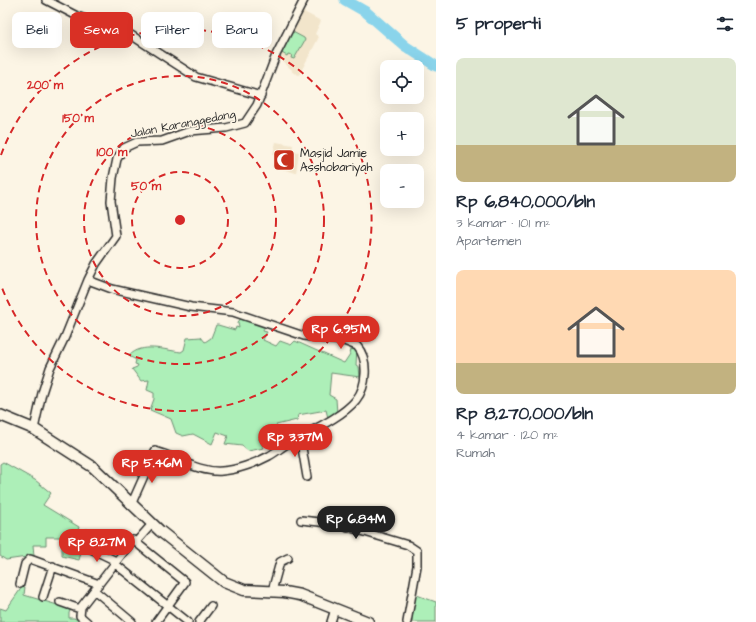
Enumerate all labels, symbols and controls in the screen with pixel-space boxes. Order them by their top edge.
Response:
chip: Beli [12,12,62,48]
chip: Sewa [70,12,133,48]
chip: Filter [141,12,204,48]
chip: Baru [212,12,272,48]
text: 5 properti [456,12,541,36]
icon: filters [714,13,736,35]
map controls [380,60,424,208]
button: locate [380,60,424,104]
text: 200 m [26,77,64,94]
icon: home [560,84,632,156]
street label: Jalan Karanggedang [129,105,237,144]
text: 150 m [62,110,95,127]
button: + [380,112,424,156]
text: 100 m [97,144,128,161]
place label: Masjid Jamie Asshobariyah [300,145,372,177]
mosque icon: Masjid Jamie Asshobariyah [271,147,297,173]
button: − [380,164,424,208]
text: 50 m [131,178,162,195]
text: Rp 6,840,000/bln [456,190,595,214]
centre of rings [173,213,187,227]
text: 3 kamar · 101 m² [456,214,550,232]
text: Apartemen [456,232,521,250]
icon: home [560,296,632,368]
pin: Rp 6.95M [300,316,382,350]
text: Rp 6.95M [311,320,371,338]
text: Rp 8,270,000/bln [456,402,593,426]
pin: Rp 3.37M [254,424,336,458]
text: 4 kamar · 120 m² [456,426,558,444]
text: Rp 3.37M [267,428,323,446]
text: Rumah [456,444,495,462]
pin: Rp 5.46M [111,450,193,484]
text: Rp 5.46M [122,454,182,472]
pin: Rp 6.84M [315,506,397,540]
text: Rp 6.84M [326,510,386,528]
pin: Rp 8.27M [56,529,138,563]
text: Rp 8.27M [68,533,126,551]

